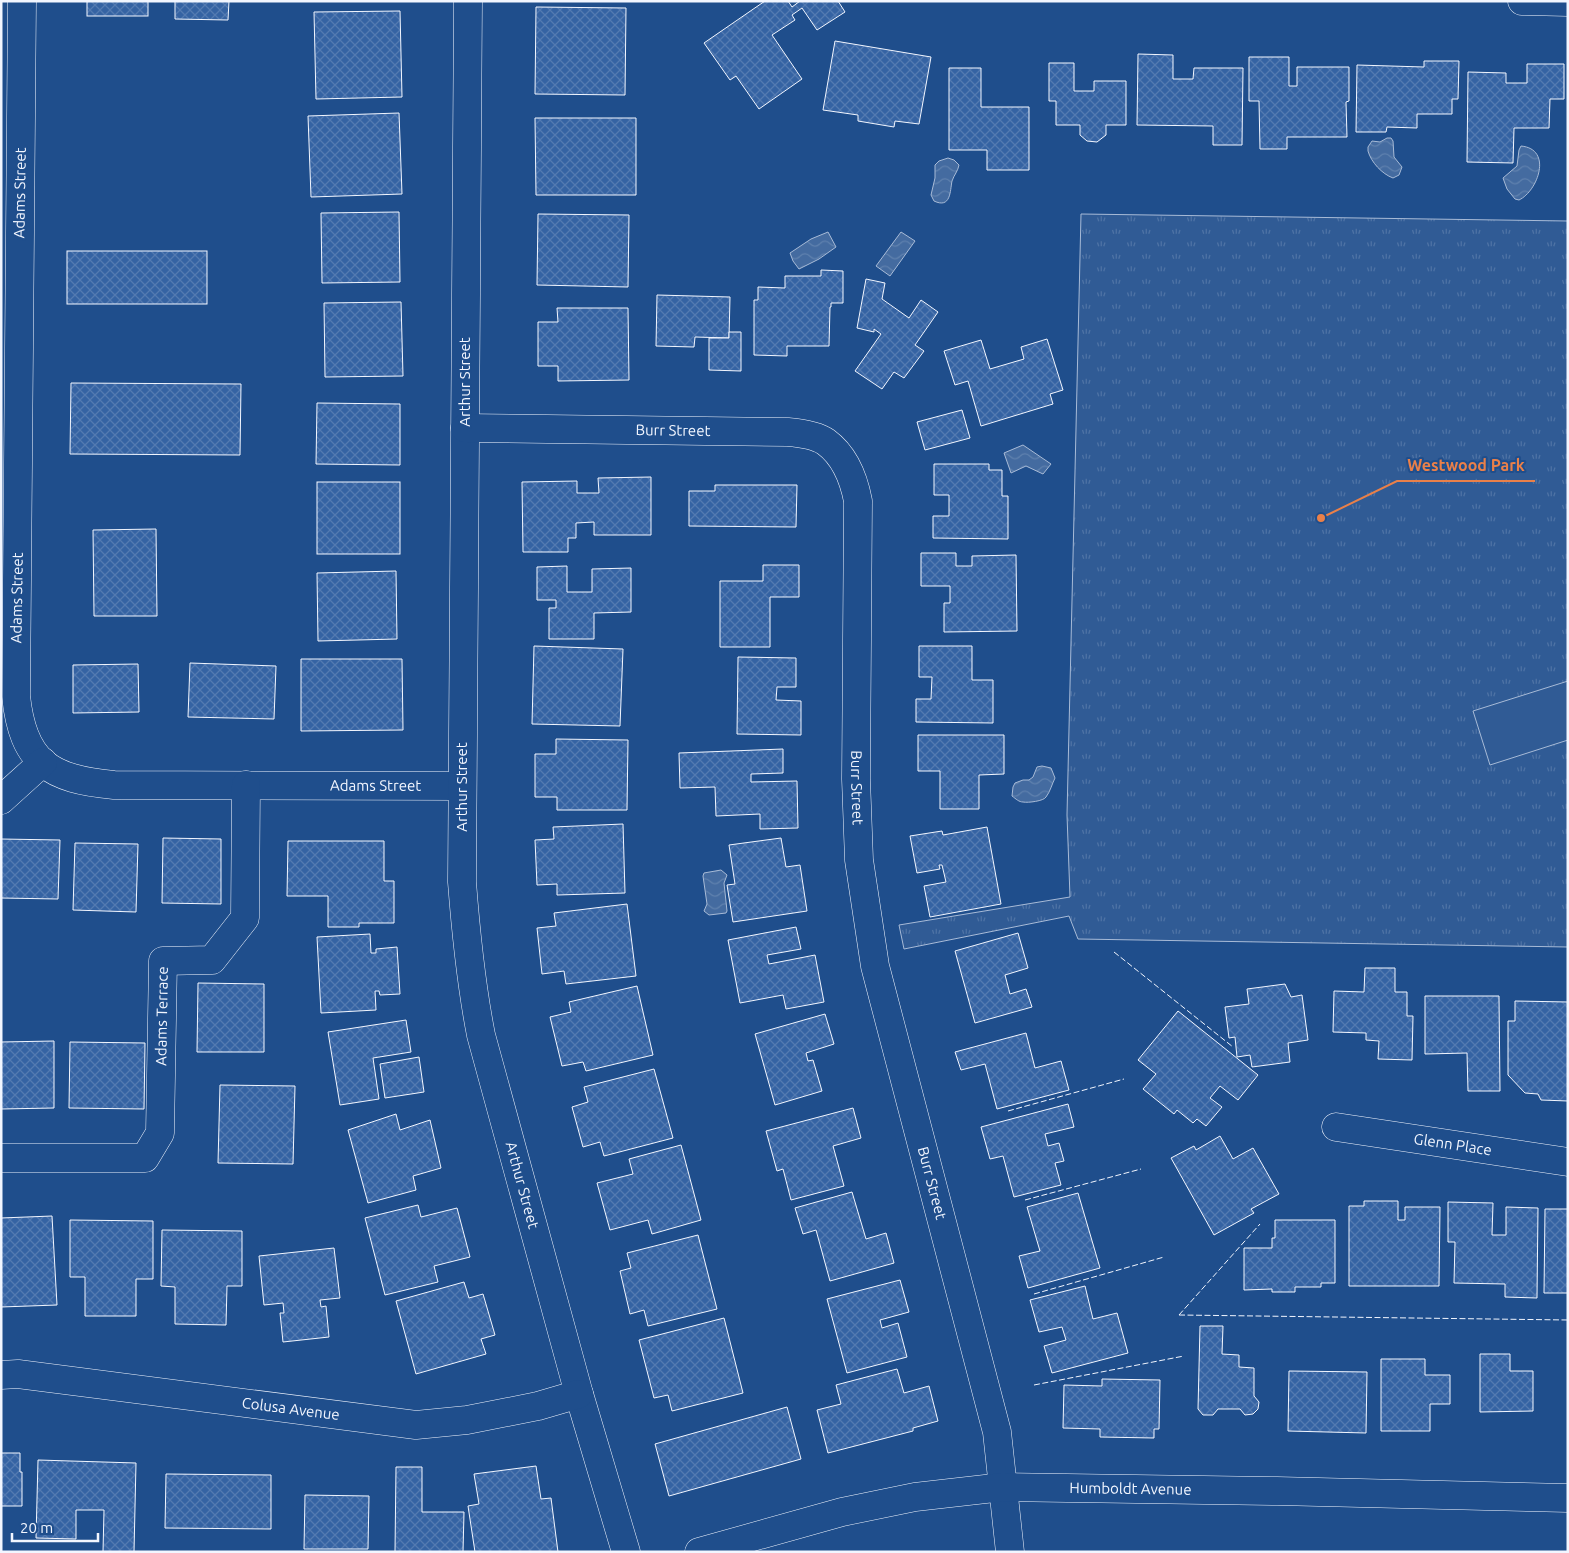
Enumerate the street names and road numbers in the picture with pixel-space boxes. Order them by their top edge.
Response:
street label: Adams Street [10,147,29,239]
street label: Arthur Street [456,337,473,427]
street label: Burr Street [635,421,711,439]
street label: Adams Street [7,552,26,644]
street label: Arthur Street [453,742,470,832]
street label: Burr Street [848,750,867,825]
street label: Adams Street [330,777,421,794]
street label: Adams Terrace [152,966,171,1066]
street label: Glenn Place [1413,1130,1493,1158]
street label: Arthur Street [502,1140,543,1231]
street label: Burr Street [915,1145,950,1221]
street label: Colusa Avenue [241,1394,341,1423]
street label: Humboldt Avenue [1069,1479,1192,1498]

